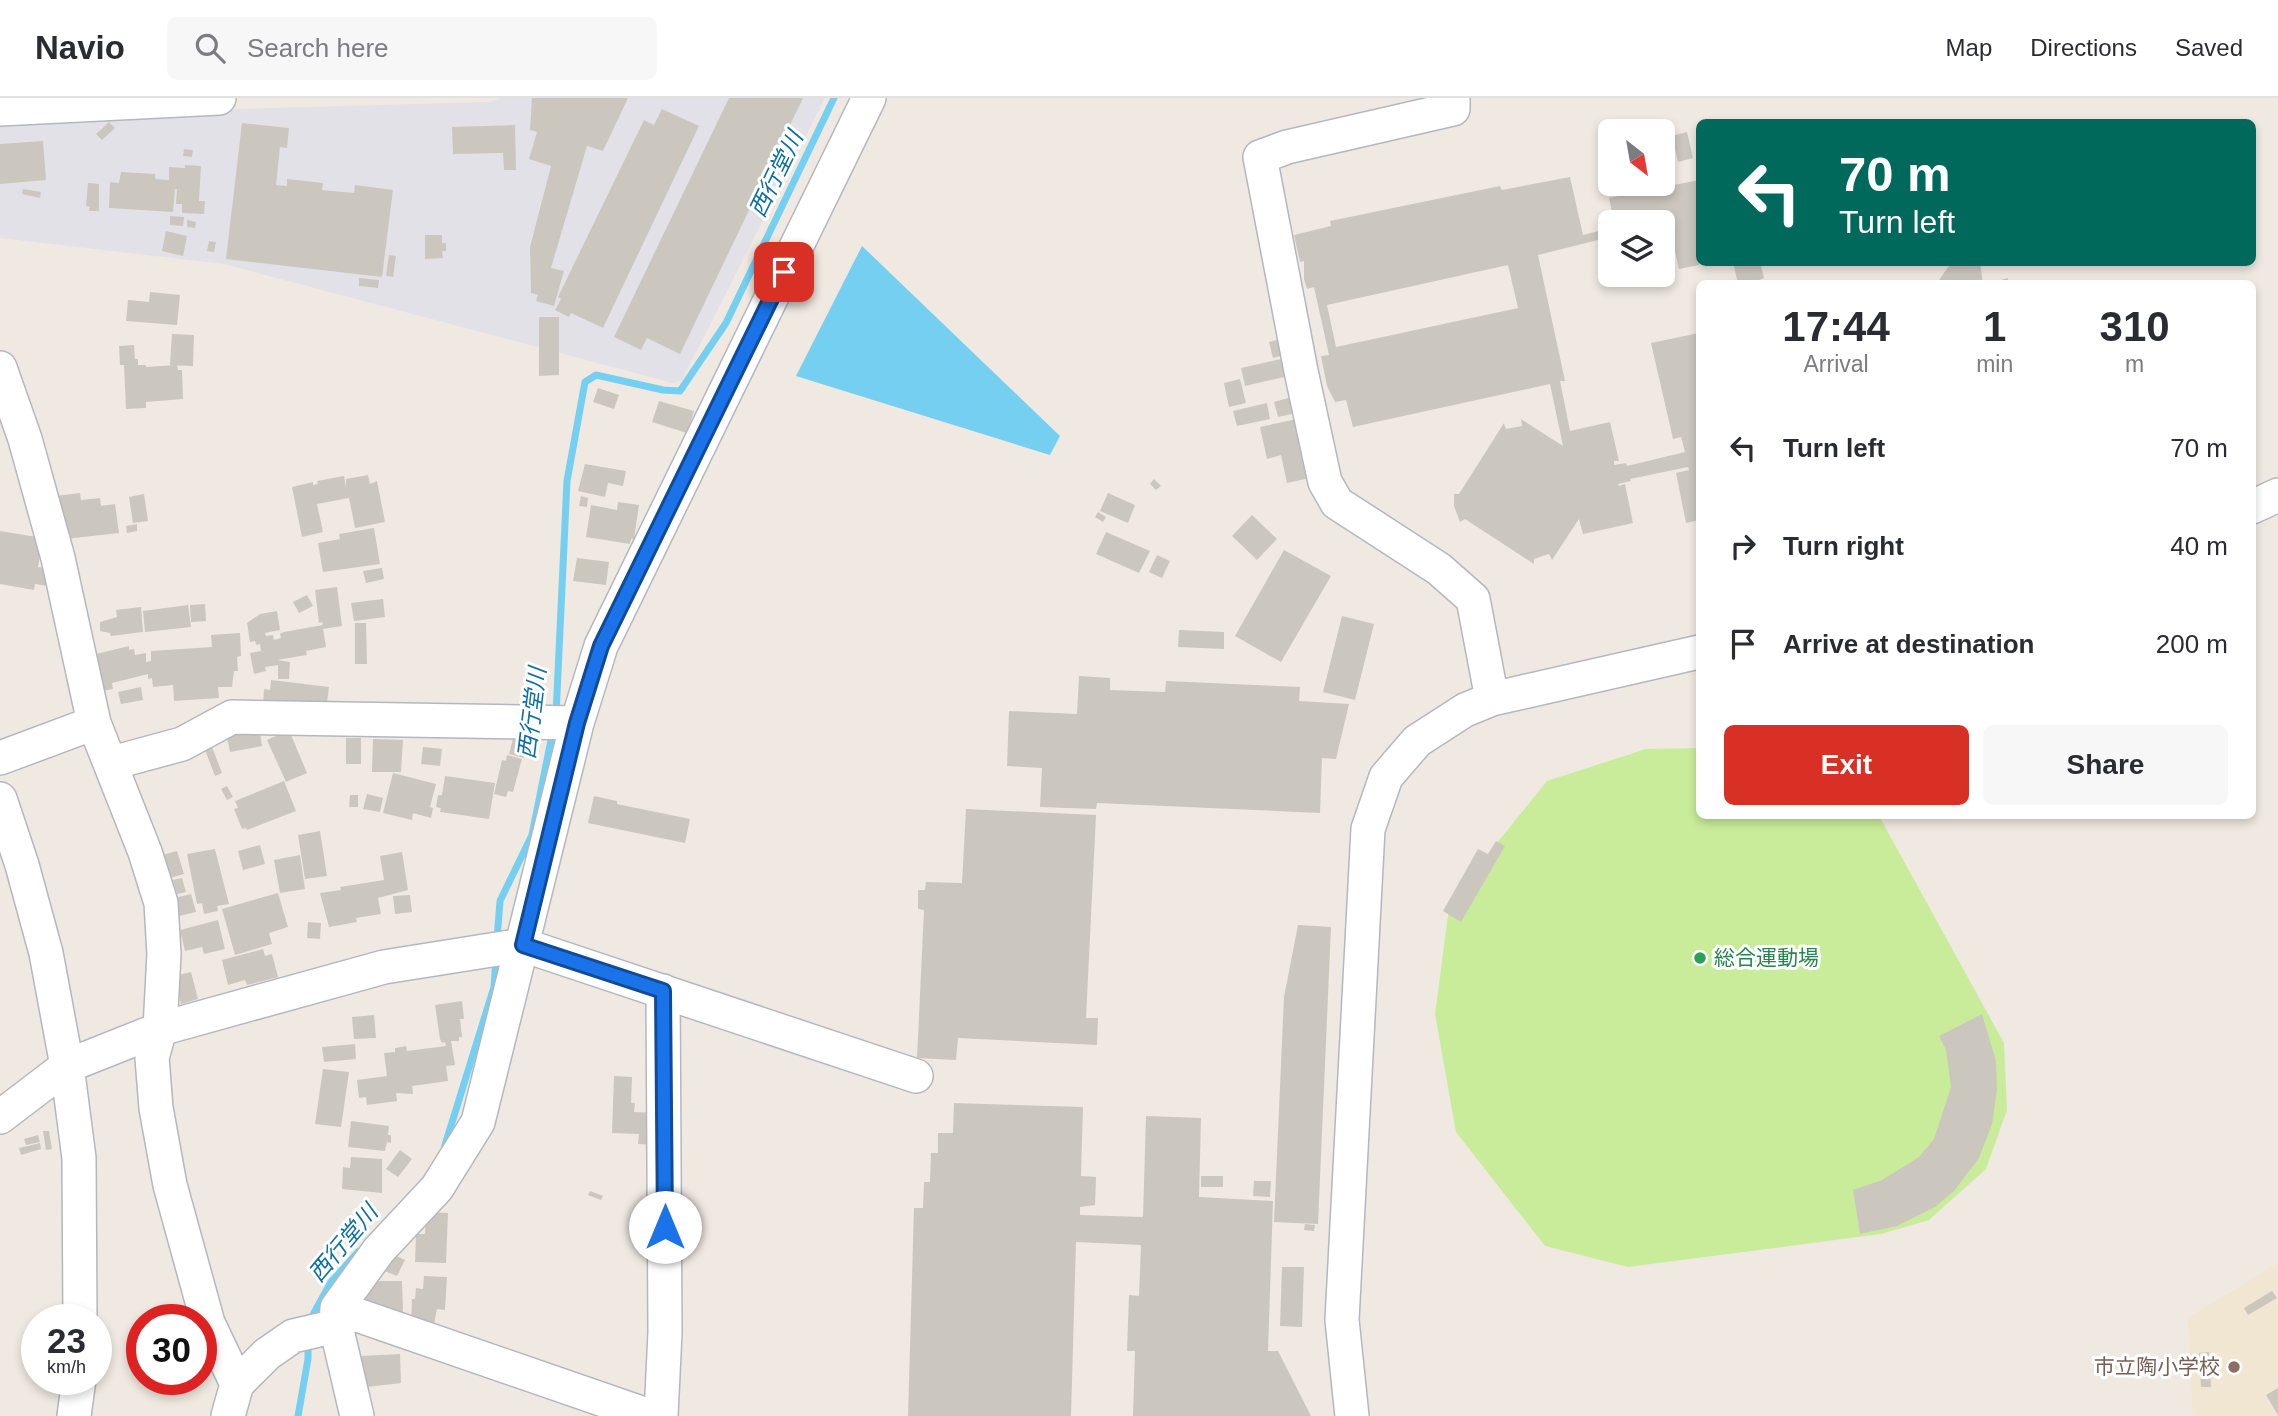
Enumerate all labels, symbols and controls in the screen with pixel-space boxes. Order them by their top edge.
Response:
search box [167,17,657,80]
text: Navio [35,29,125,66]
icon: search [191,29,229,67]
text: Search here [247,33,389,63]
text: Map [1946,34,1992,61]
text: Directions [2030,34,2137,61]
text: Saved [2175,34,2243,61]
north arrow [1598,119,1675,196]
map controls [1598,119,1675,287]
water label: 西行堂川 [744,124,809,221]
icon: left [1724,147,1815,238]
text: 70 m [1839,147,1951,201]
text: Turn left [1839,204,1955,240]
button: layers [1598,210,1675,287]
pin [754,242,814,302]
icon: arrive [765,253,803,291]
text: 17:44 [1782,303,1890,350]
text: 1 [1983,303,2006,350]
text: 310 [2100,303,2170,350]
text: Arrival [1803,351,1869,377]
text: min [1976,351,2013,377]
text: m [2125,351,2144,377]
icon: left [1724,429,1762,467]
text: Turn left [1783,433,1885,463]
text: 70 m [2170,433,2228,463]
icon: right [1724,527,1762,565]
text: Turn right [1783,531,1904,561]
text: 40 m [2170,531,2228,561]
icon: arrive [1724,625,1762,663]
text: Arrive at destination [1783,629,2034,659]
text: 200 m [2156,629,2228,659]
water label: 西行堂川 [513,663,551,760]
button: Exit [1724,725,1969,805]
button: Share [1983,725,2228,805]
place label: 総合運動場 [1714,946,1819,969]
marker: 総合運動場 [1692,950,1708,966]
position arrow [628,1190,702,1264]
water label: 西行堂川 [303,1197,384,1287]
speed limit sign: 30 [126,1304,217,1395]
text: 23 [47,1321,86,1360]
place label: 市立陶小学校 [2094,1355,2220,1378]
text: km/h [47,1357,86,1377]
marker: 市立陶小学校 [2226,1359,2242,1375]

